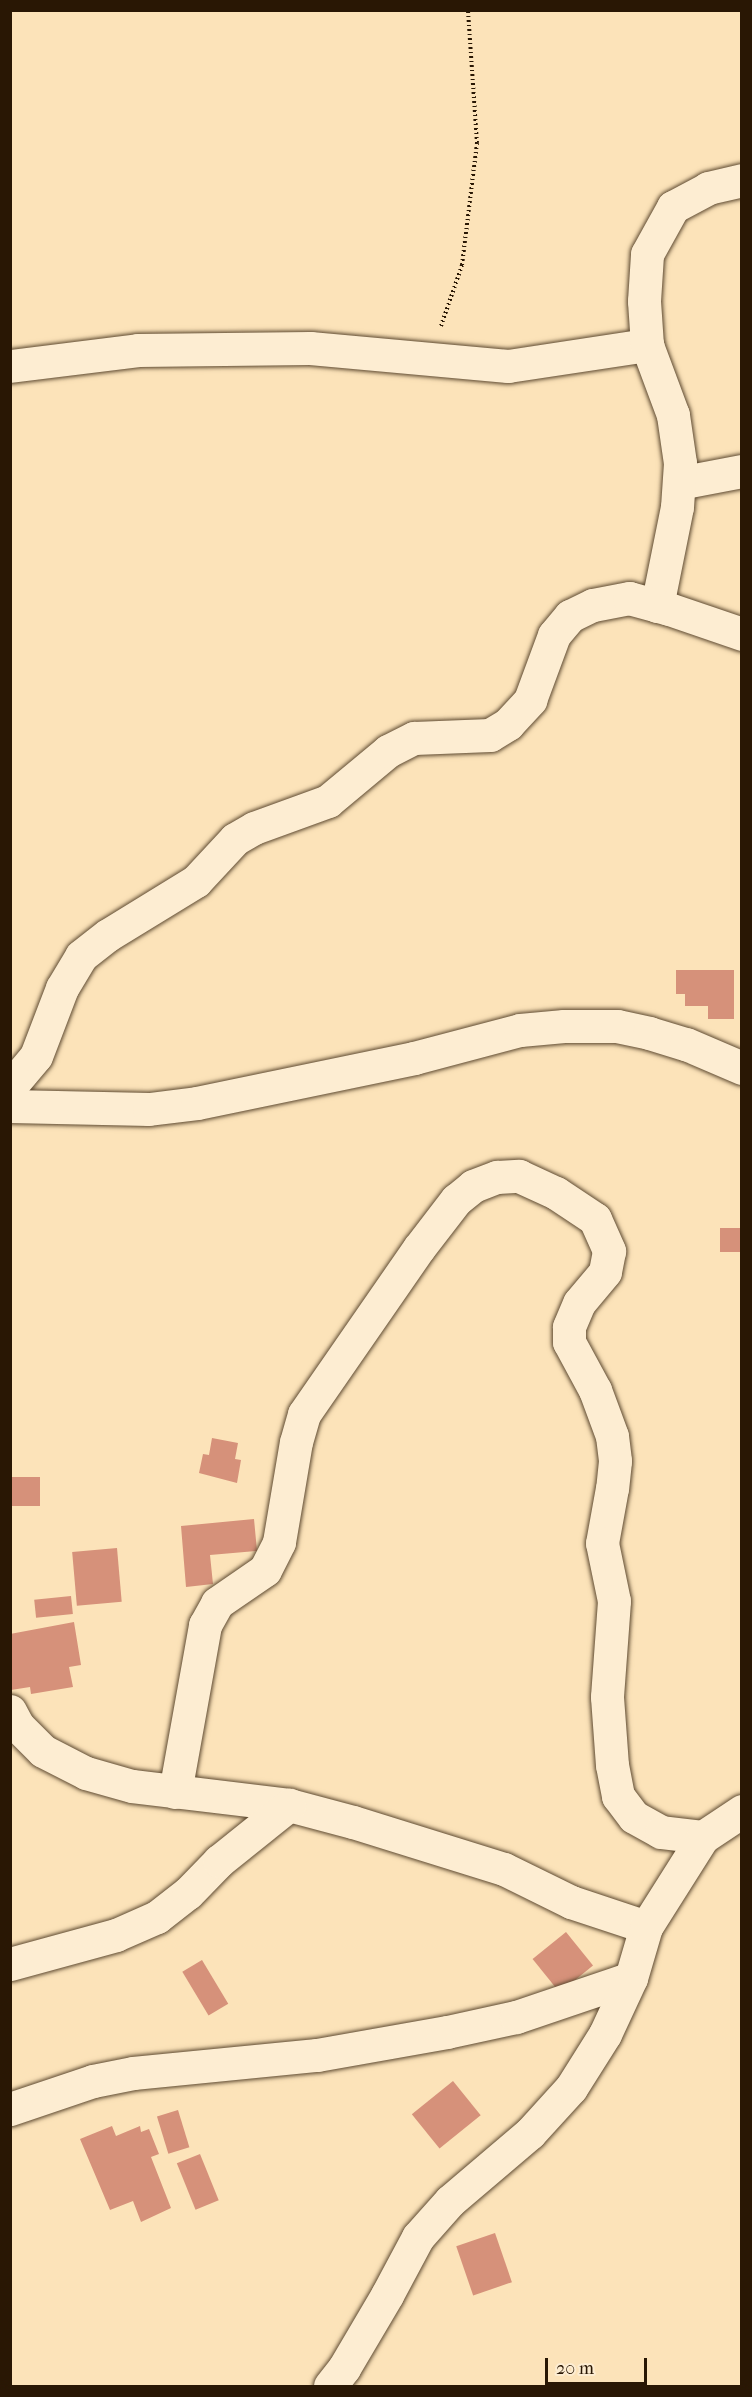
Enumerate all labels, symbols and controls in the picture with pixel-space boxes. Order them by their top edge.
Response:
scale bar [548,2346,650,2384]
text: 20 m [556,2358,594,2379]

